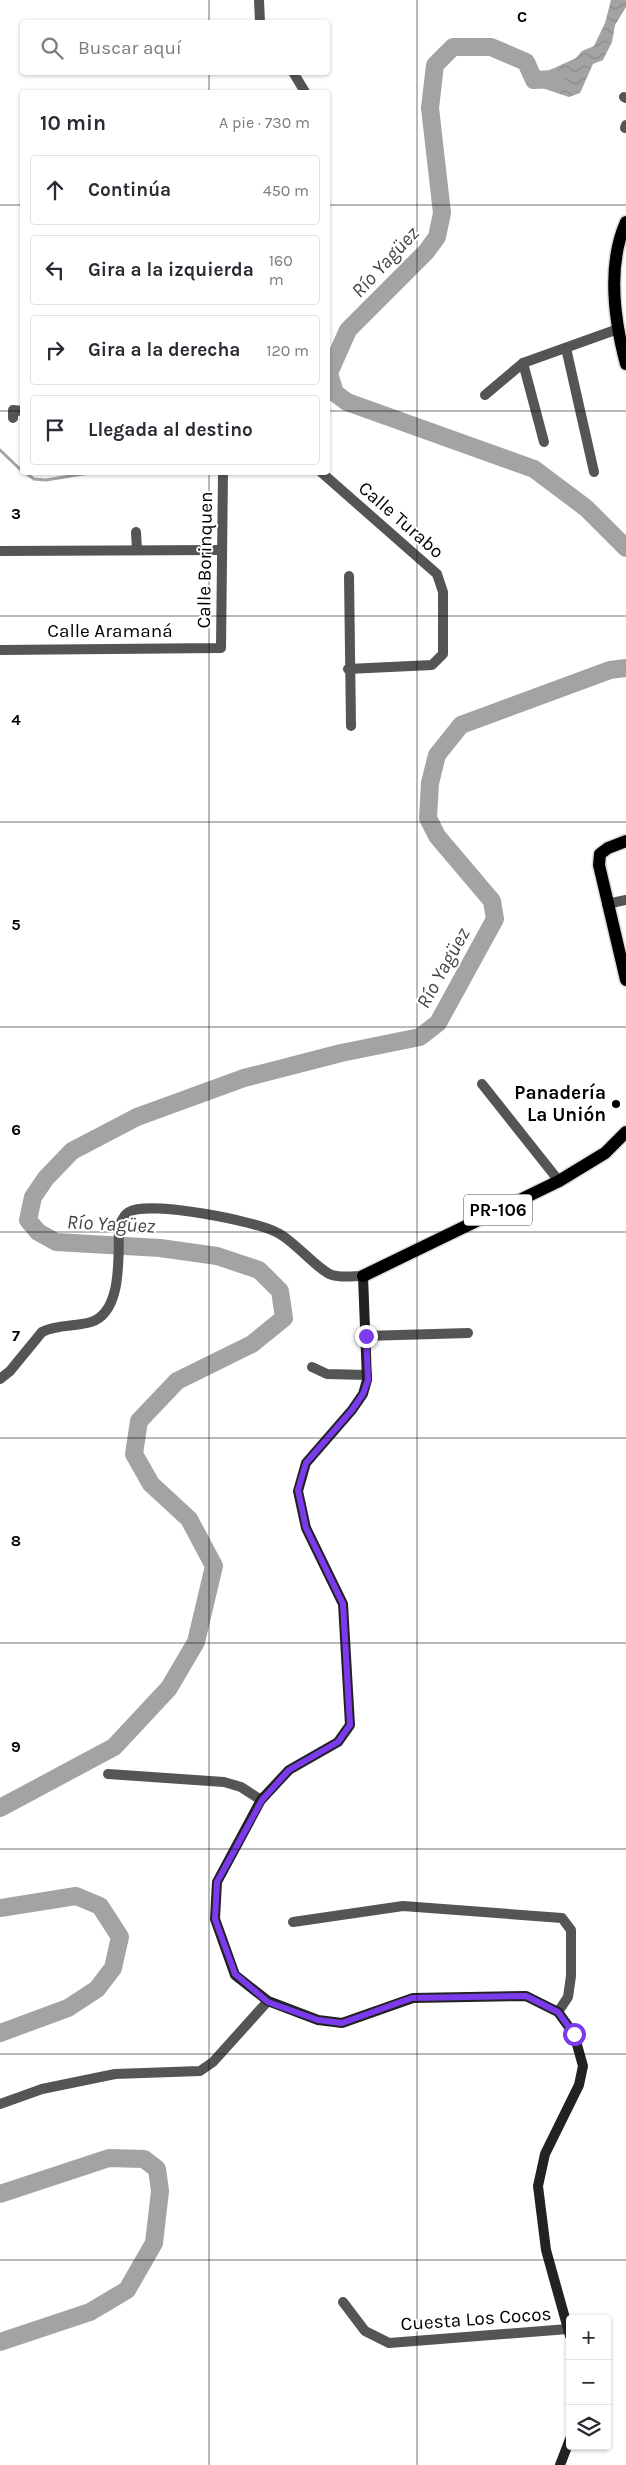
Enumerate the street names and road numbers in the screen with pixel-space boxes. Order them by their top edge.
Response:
street label: Calle Turabo [354,477,448,563]
street label: Calle Borinquen [193,491,217,629]
street label: Calle Aramaná [47,620,173,642]
road number: PR-106 [464,1194,532,1226]
street label: Cuesta Los Cocos [400,2303,552,2335]

